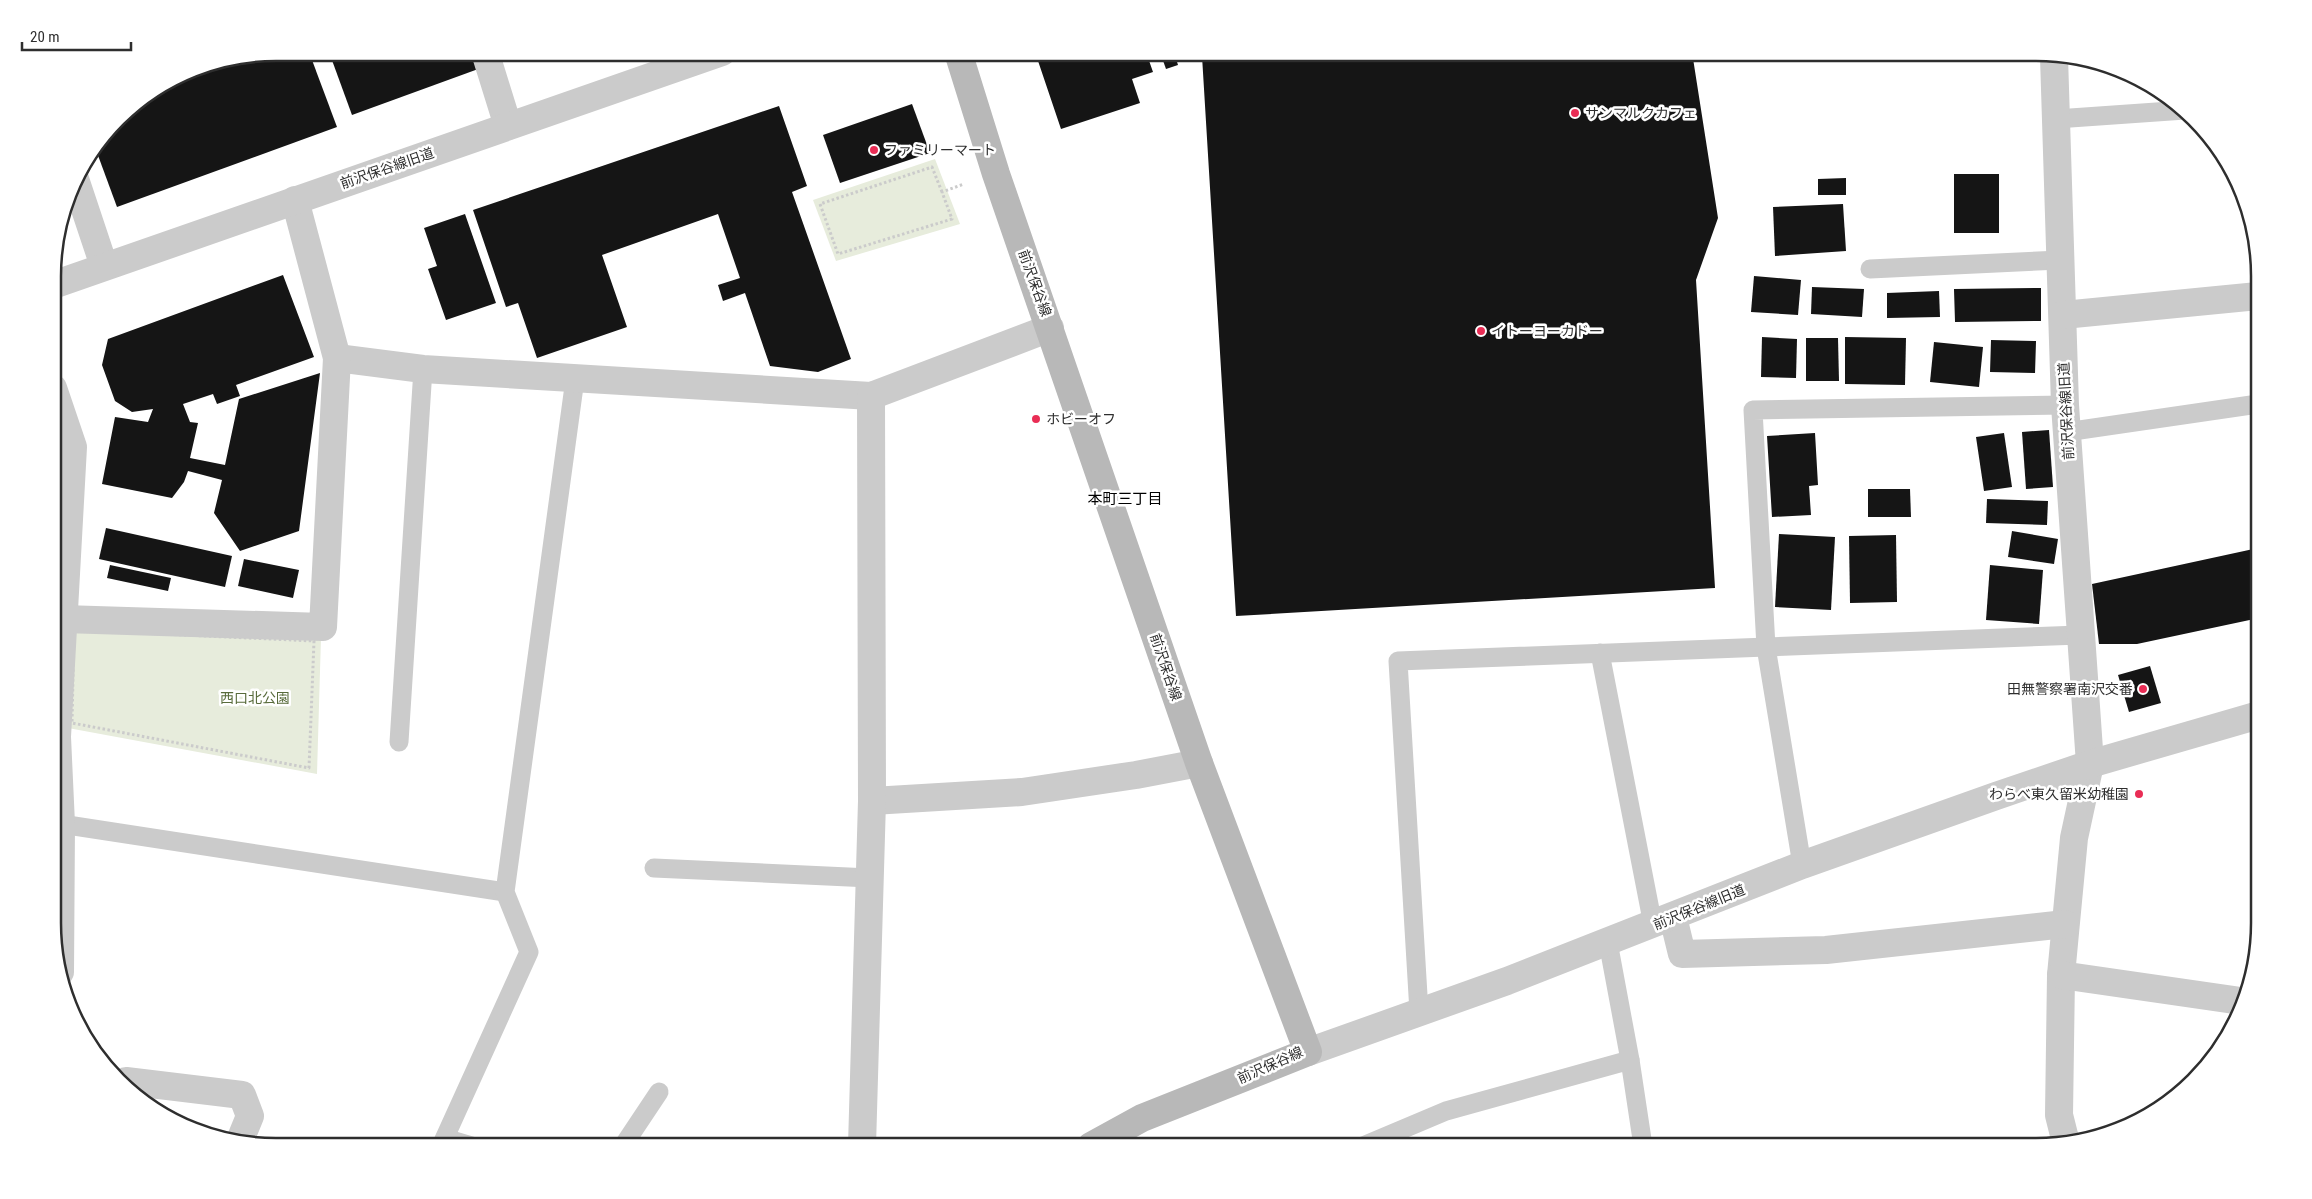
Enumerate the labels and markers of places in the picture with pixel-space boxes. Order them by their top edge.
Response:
place label: サンマルクカフェ [1585,105,1697,121]
marker: サンマルクカフェ [1569,107,1581,119]
place label: ファミリーマート [884,142,996,158]
marker: ファミリーマート [868,144,880,156]
place label: イトーヨーカドー [1491,323,1603,339]
marker: イトーヨーカドー [1475,325,1487,337]
place label: ホビーオフ [1046,411,1116,427]
marker: ホビーオフ [1030,413,1042,425]
place label: 田無警察署南沢交番 [2007,681,2133,697]
marker: 田無警察署南沢交番 [2137,683,2149,695]
place label: わらべ東久留米幼稚園 [1989,786,2129,802]
marker: わらべ東久留米幼稚園 [2133,788,2145,800]

